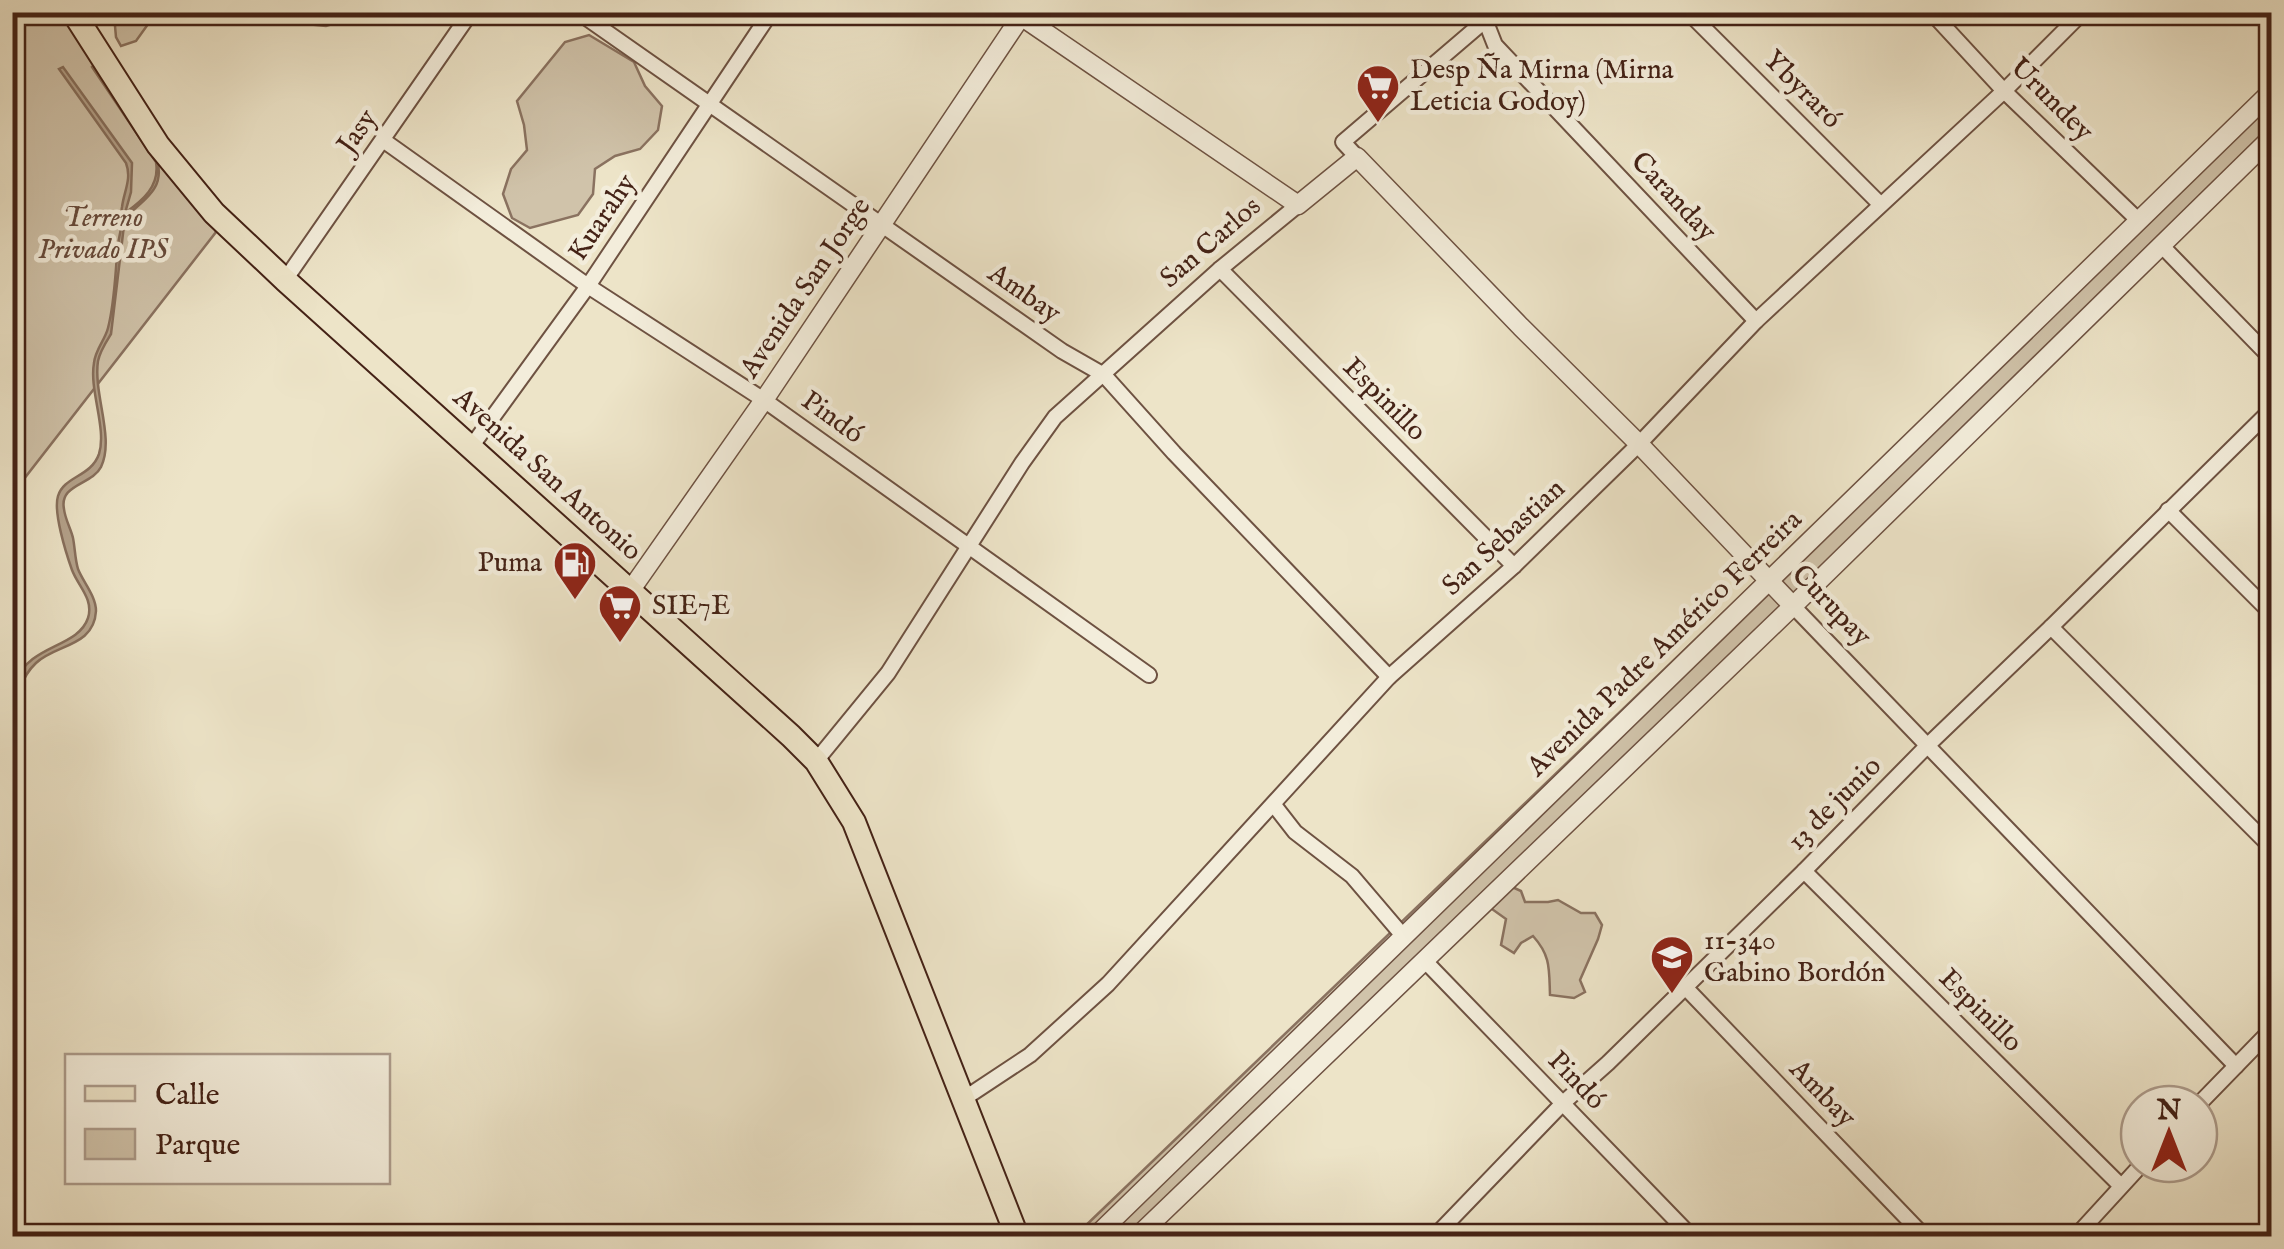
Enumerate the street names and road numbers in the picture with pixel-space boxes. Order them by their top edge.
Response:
street label: Ybyraró [1755,43,1849,137]
street label: Urundey [2002,51,2100,149]
street label: Jasy [329,103,386,164]
street label: Caranday [1623,145,1723,249]
street label: Kuarahy [561,168,645,268]
street label: San Carlos [1153,190,1269,296]
street label: Avenida San Jorge [732,191,879,386]
street label: Ambay [980,256,1067,332]
street label: Espinillo [1335,351,1433,449]
street label: Avenida San Antonio [445,380,649,569]
street label: Pindó [794,384,870,452]
street label: San Sebastian [1435,472,1573,604]
street label: Avenida Padre Américo Ferreira [1519,503,1811,785]
street label: Curupay [1784,558,1879,654]
street label: 13 de junio [1780,749,1890,859]
street label: Espinillo [1931,962,2029,1060]
street label: Pindó [1540,1044,1612,1118]
street label: Ambay [1781,1052,1863,1135]

